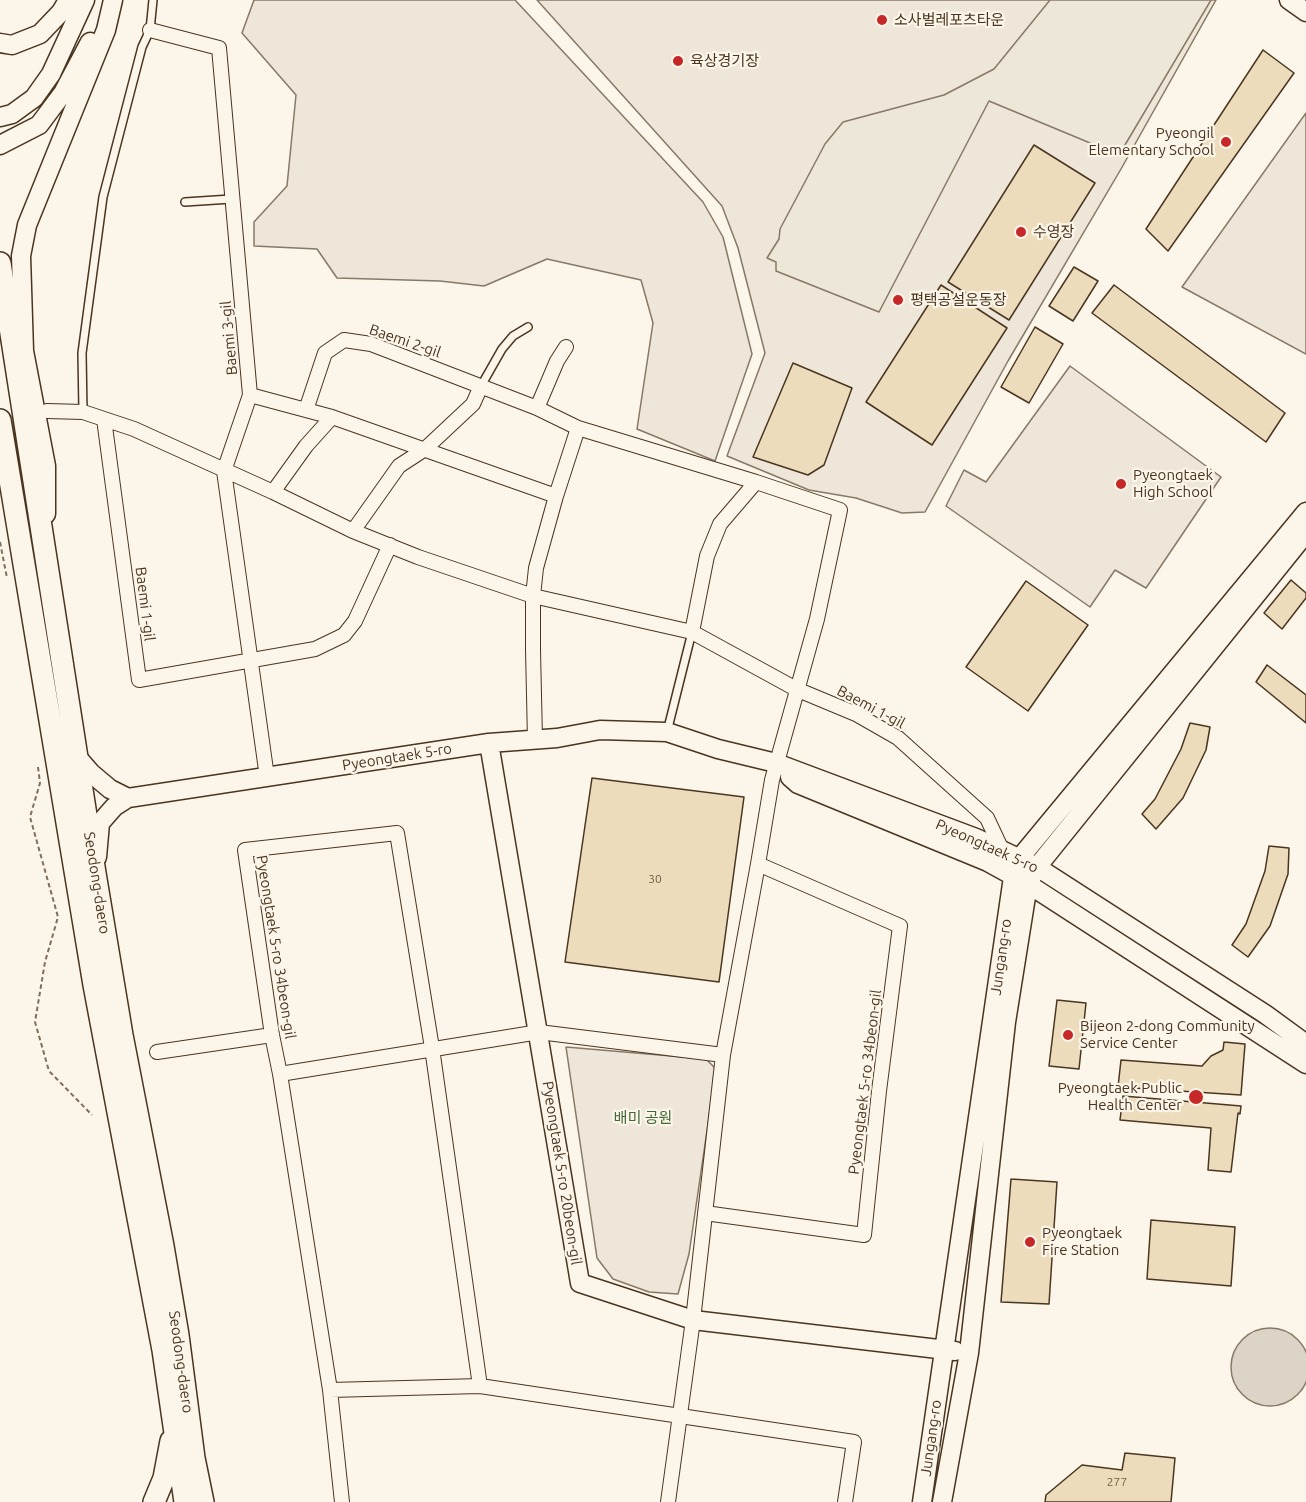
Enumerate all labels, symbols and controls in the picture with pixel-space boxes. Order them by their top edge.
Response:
place label: 소사벌레포츠타운 [894,11,1004,29]
marker: 소사벌레포츠타운 [875,13,889,27]
place label: 육상경기장 [690,52,759,70]
marker: 육상경기장 [671,54,685,68]
place label: Pyeongil Elementary School [1088,124,1214,159]
marker: Pyeongil Elementary School [1219,135,1233,149]
place label: 수영장 [1033,223,1074,241]
marker: 수영장 [1014,225,1028,239]
place label: 평택공설운동장 [910,291,1007,309]
marker: 평택공설운동장 [891,293,905,307]
street label: Baemi 3-gil [217,300,241,376]
street label: Baemi 2-gil [367,320,443,362]
place label: Pyeongtaek High School [1133,466,1213,501]
marker: Pyeongtaek High School [1114,477,1128,491]
street label: Baemi 1-gil [132,566,158,642]
street label: Baemi 1-gil [834,682,908,732]
street label: Pyeongtaek 5-ro [341,739,453,775]
street label: Pyeongtaek 5-ro [933,815,1041,877]
street label: Seodong-daero [80,831,114,935]
street label: Pyeongtaek 5-ro 34beon-gil [253,854,299,1040]
house number: 30 [648,872,662,886]
street label: Jungang-ro [987,918,1015,996]
street label: Pyeongtaek 5-ro 34beon-gil [845,989,885,1175]
place label: Bijeon 2-dong Community Service Center [1080,1017,1255,1052]
marker: Bijeon 2-dong Community Service Center [1061,1028,1075,1042]
place label: Pyeongtaek Public Health Center [1058,1079,1182,1114]
street label: Pyeongtaek 5-ro 20beon-gil [539,1080,585,1266]
marker: Pyeongtaek Public Health Center [1187,1088,1205,1106]
park label: 배미 공원 [614,1109,672,1127]
place label: Pyeongtaek Fire Station [1042,1224,1122,1259]
marker: Pyeongtaek Fire Station [1023,1235,1037,1249]
street label: Seodong-daero [165,1310,197,1414]
street label: Jungang-ro [917,1399,945,1477]
house number: 277 [1107,1475,1127,1489]

